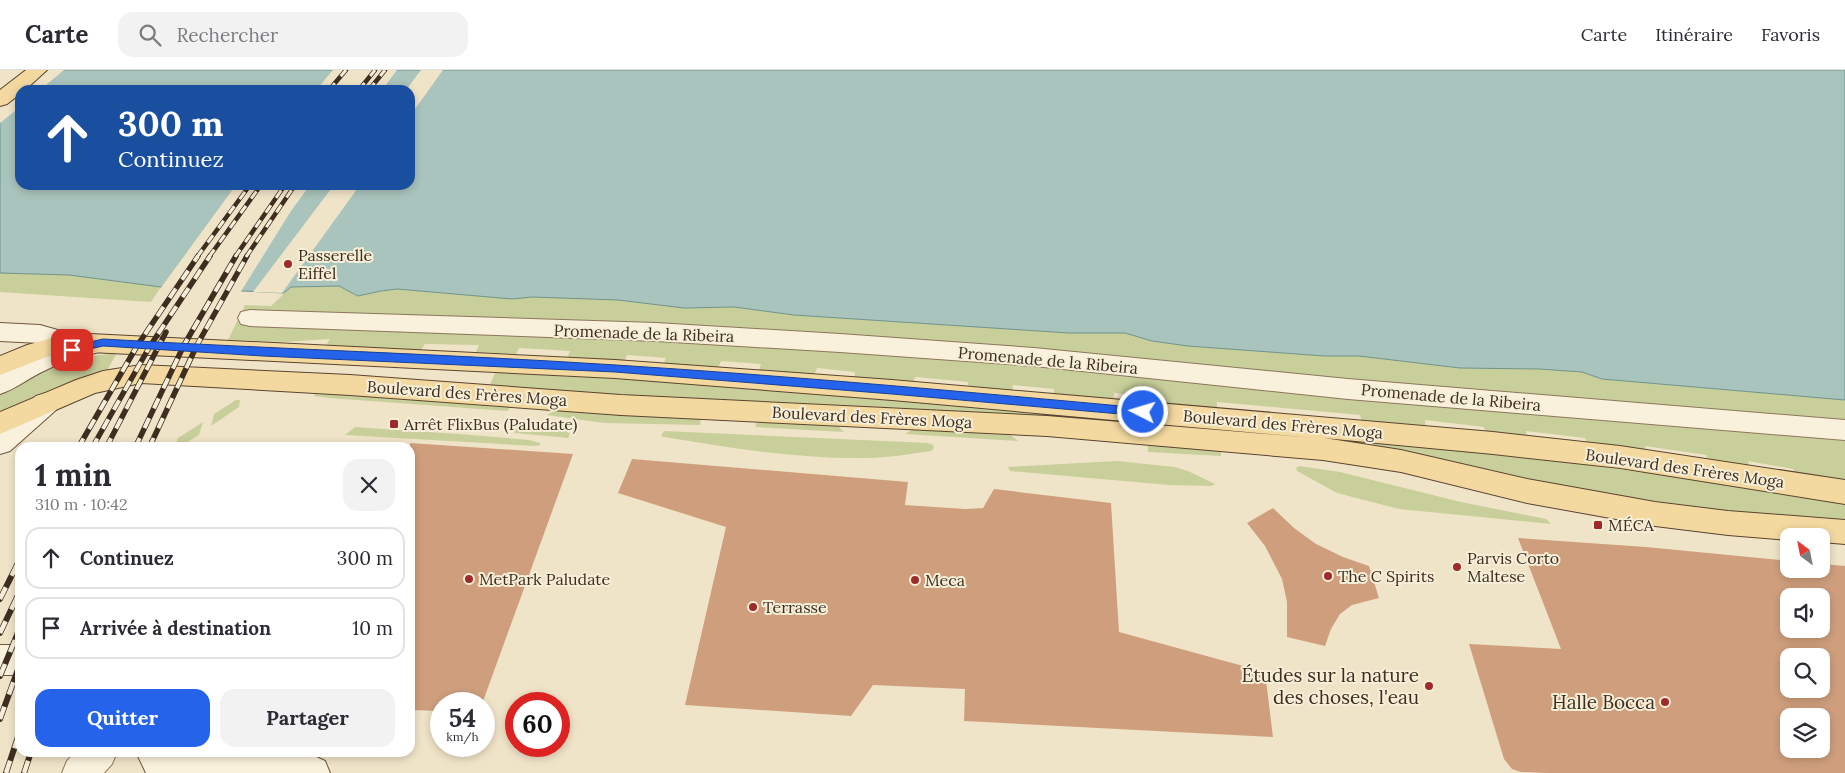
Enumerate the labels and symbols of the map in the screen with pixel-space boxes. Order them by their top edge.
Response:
place label: Passerelle Eiffel [298,245,373,283]
marker: Passerelle Eiffel [282,258,294,270]
street label: Promenade de la Ribeira [553,320,735,346]
pin [51,329,93,371]
street label: Promenade de la Ribeira [957,342,1139,378]
street label: Boulevard des Frères Moga [366,376,568,410]
street label: Promenade de la Ribeira [1360,379,1542,415]
position arrow [1116,385,1168,437]
street label: Boulevard des Frères Moga [771,402,973,432]
street label: Boulevard des Frères Moga [1182,405,1384,443]
place label: Arrêt FlixBus (Paludate) [403,414,578,435]
marker: Arrêt FlixBus (Paludate) [388,418,400,430]
street label: Boulevard des Frères Moga [1584,444,1786,492]
place label: MÉCA [1608,515,1655,535]
marker: MÉCA [1592,519,1604,531]
north arrow [1780,528,1830,578]
place label: Parvis Corto Maltese [1467,548,1559,586]
marker: Parvis Corto Maltese [1451,561,1463,573]
place label: The C Spirits [1338,566,1434,586]
place label: MetPark Paludate [479,569,610,589]
place label: Meca [925,570,965,590]
marker: The C Spirits [1322,570,1334,582]
marker: MetPark Paludate [463,573,475,585]
marker: Meca [909,574,921,586]
place label: Terrasse [763,597,827,617]
marker: Terrasse [747,601,759,613]
place label: Études sur la nature des choses, l'eau [1242,663,1419,709]
marker: Études sur la nature des choses, l'eau [1423,680,1435,692]
place label: Halle Bocca [1552,690,1655,714]
speed limit sign: 60 [505,692,570,757]
marker: Halle Bocca [1659,696,1671,708]

